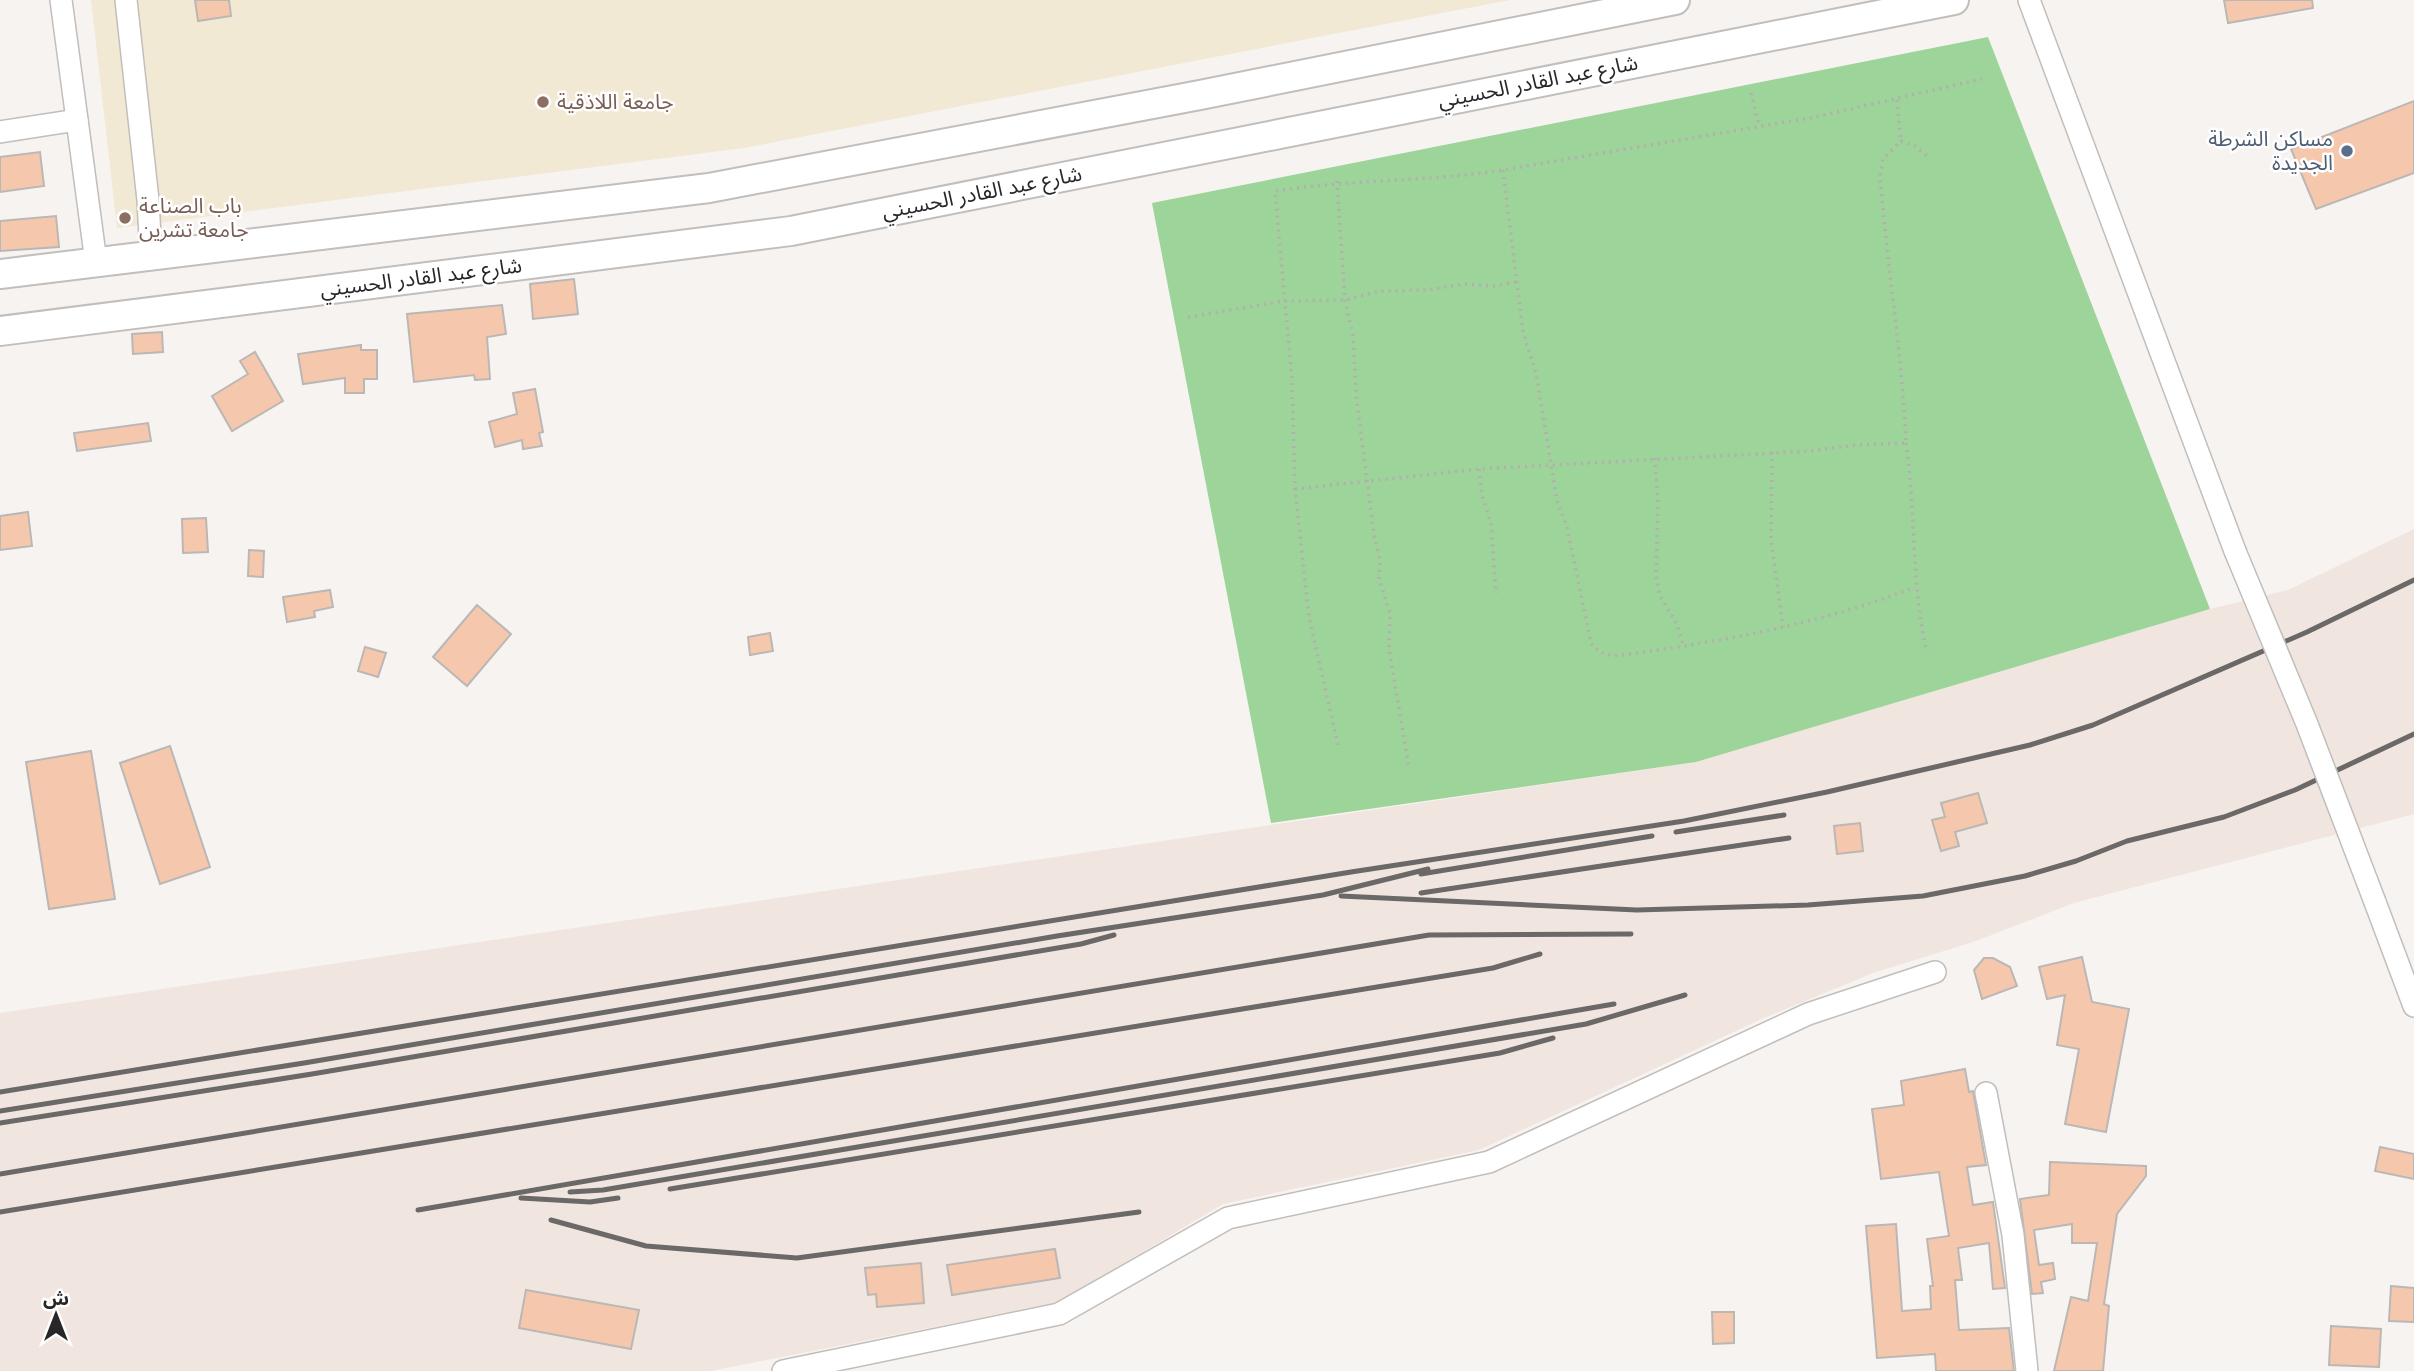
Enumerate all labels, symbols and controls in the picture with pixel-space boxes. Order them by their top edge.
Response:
street label: شارع عبد القادر الحسيني [1436,50,1641,116]
place label: جامعة اللاذقية [557,90,674,115]
marker: جامعة اللاذقية [535,94,551,110]
place label: مساكن الشرطة الجديدة [2208,127,2333,176]
marker: مساكن الشرطة الجديدة [2339,143,2355,159]
street label: شارع عبد القادر الحسيني [880,161,1085,227]
place label: باب الصناعة جامعة تشرين [139,194,249,243]
marker: باب الصناعة جامعة تشرين [117,210,133,226]
street label: شارع عبد القادر الحسيني [319,253,524,306]
north arrow [21,1280,91,1350]
text: ش [43,1288,69,1310]

